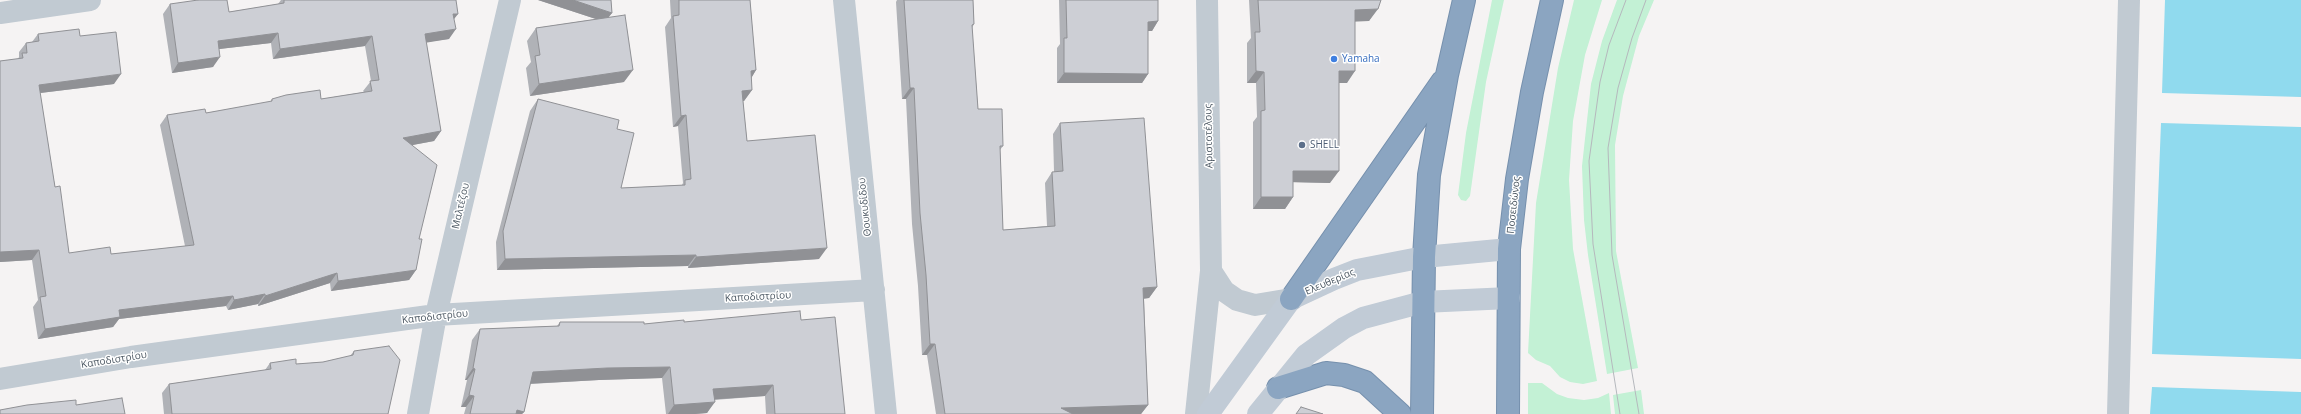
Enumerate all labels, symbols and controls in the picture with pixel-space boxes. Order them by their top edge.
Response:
place label: Yamaha [1342,53,1380,65]
marker: Yamaha [1329,54,1339,64]
street label: Αριστοτέλους [1202,104,1216,168]
place label: SHELL [1310,139,1339,151]
marker: SHELL [1297,140,1307,150]
street label: Ποσειδώνος [1505,176,1523,234]
street label: Θουκυδίδου [856,177,874,237]
street label: Μαλτέζου [450,182,472,230]
street label: Ελευθερίας [1303,266,1357,298]
street label: Καποδιστρίου [724,289,792,305]
street label: Καποδιστρίου [401,308,469,326]
street label: Καποδιστρίου [80,349,148,371]

